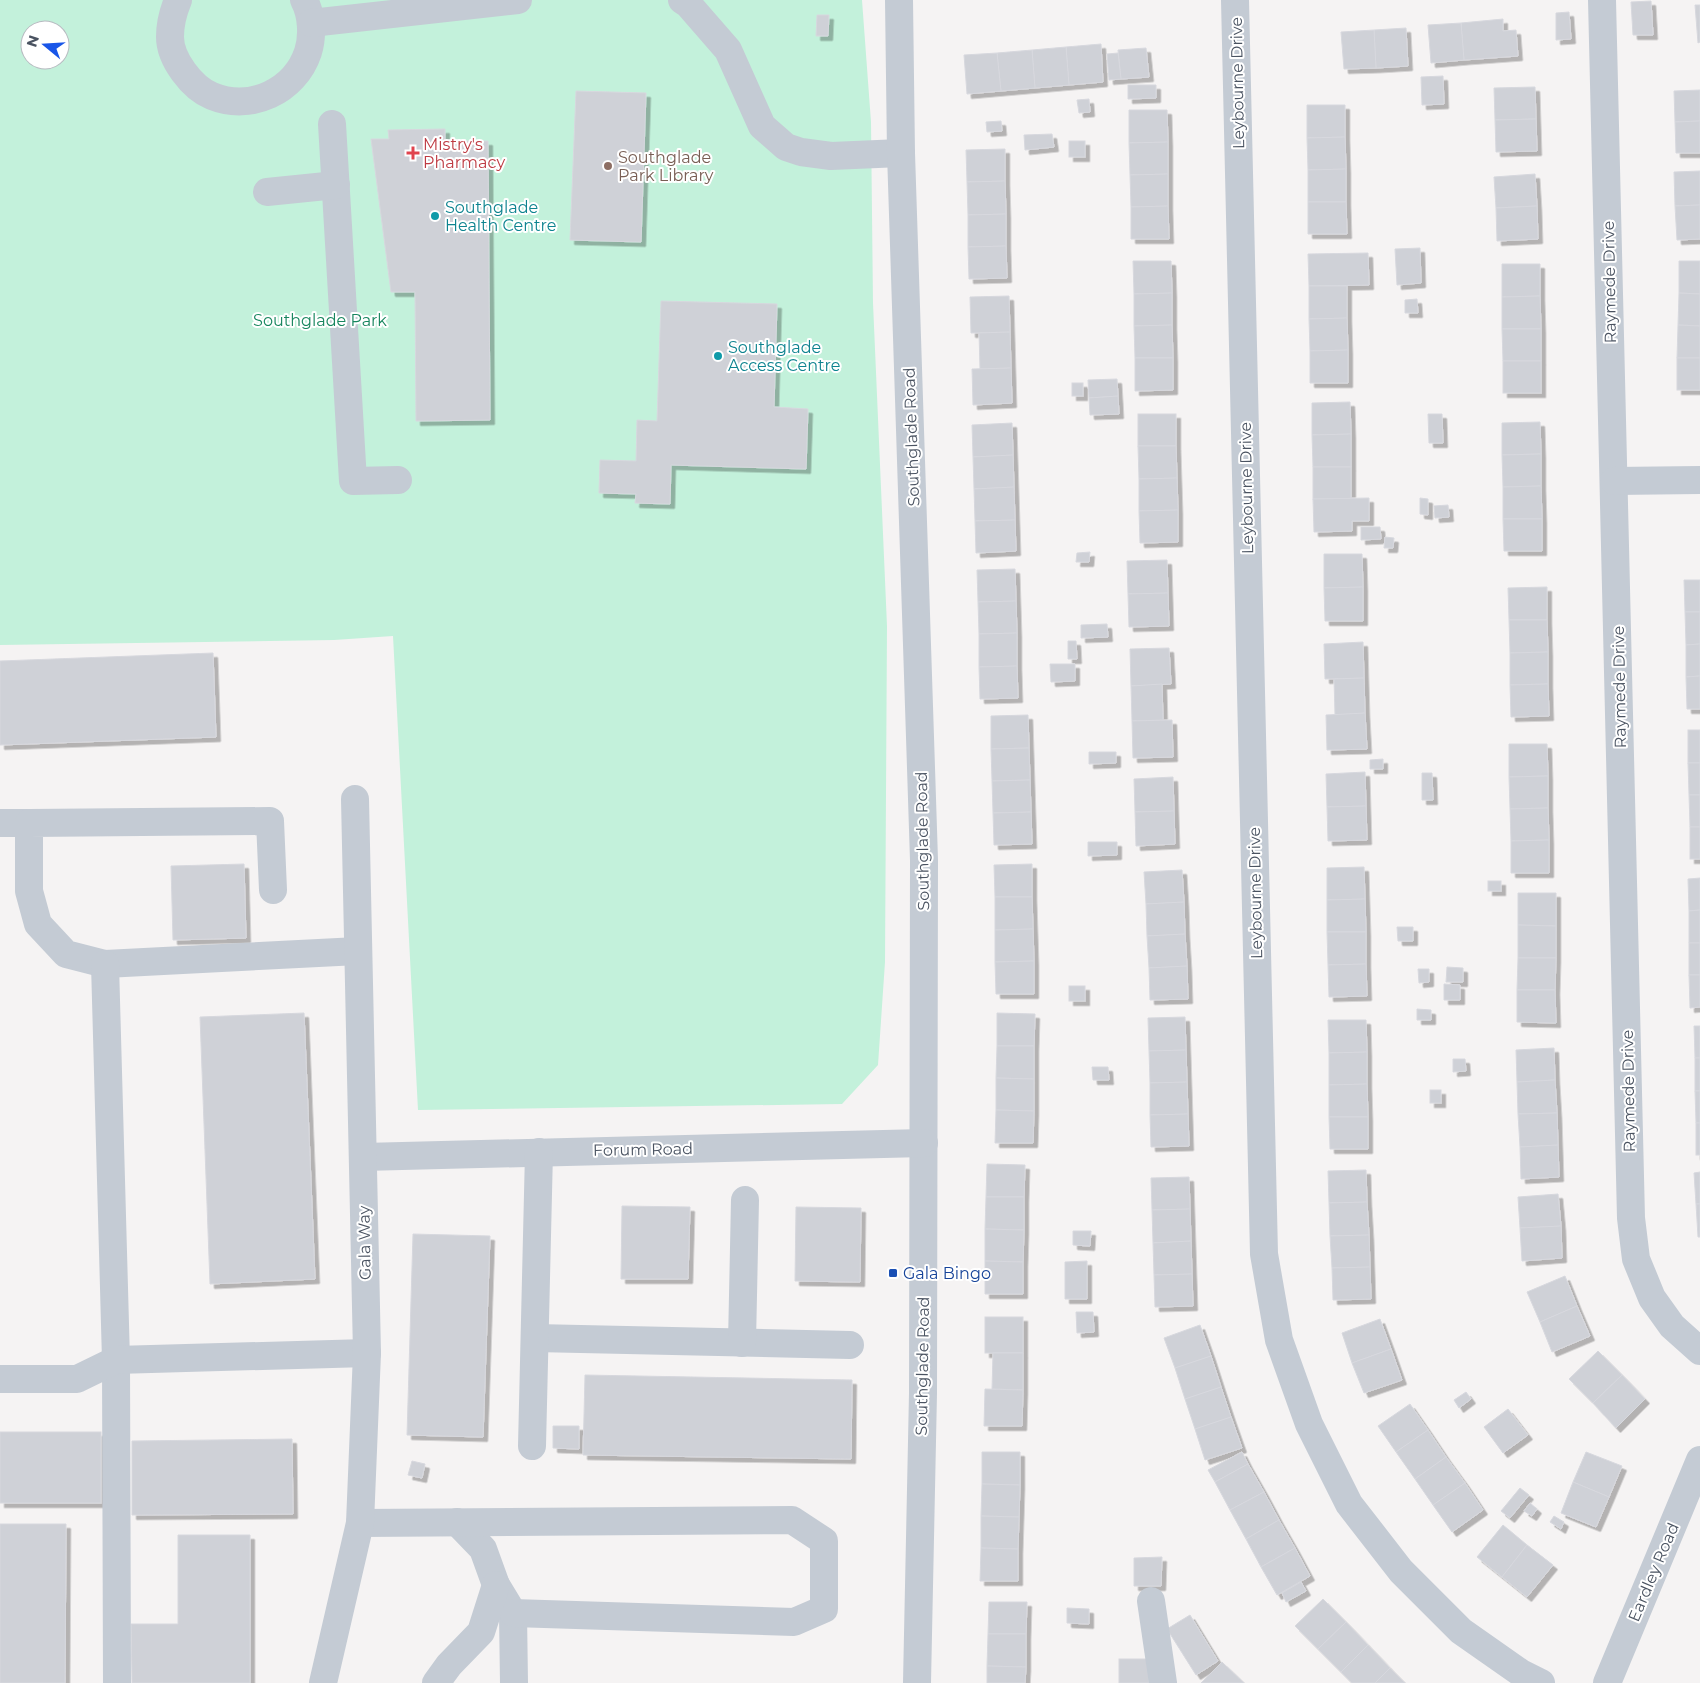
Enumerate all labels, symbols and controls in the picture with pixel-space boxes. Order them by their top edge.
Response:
street label: Leybourne Drive [1227,17,1248,149]
north arrow [20,20,70,70]
text: N [22,33,43,49]
place label: Mistry's Pharmacy [423,135,505,172]
marker: Mistry's Pharmacy [407,147,419,159]
place label: Southglade Park Library [618,148,714,185]
marker: Southglade Park Library [602,160,614,172]
place label: Southglade Health Centre [445,198,556,235]
marker: Southglade Health Centre [429,210,441,222]
street label: Raymede Drive [1599,221,1620,343]
park label: Southglade Park [253,311,387,330]
place label: Southglade Access Centre [728,338,840,375]
marker: Southglade Access Centre [712,350,724,362]
street label: Southglade Road [900,367,923,507]
street label: Leybourne Drive [1236,422,1257,554]
street label: Raymede Drive [1609,626,1630,748]
street label: Southglade Road [912,771,933,911]
street label: Leybourne Drive [1245,827,1266,959]
street label: Raymede Drive [1618,1030,1639,1152]
street label: Forum Road [593,1139,693,1160]
street label: Gala Way [354,1205,375,1280]
place label: Gala Bingo [903,1264,991,1283]
marker: Gala Bingo [887,1267,899,1279]
street label: Southglade Road [912,1296,933,1436]
street label: Eardley Road [1624,1520,1683,1625]

